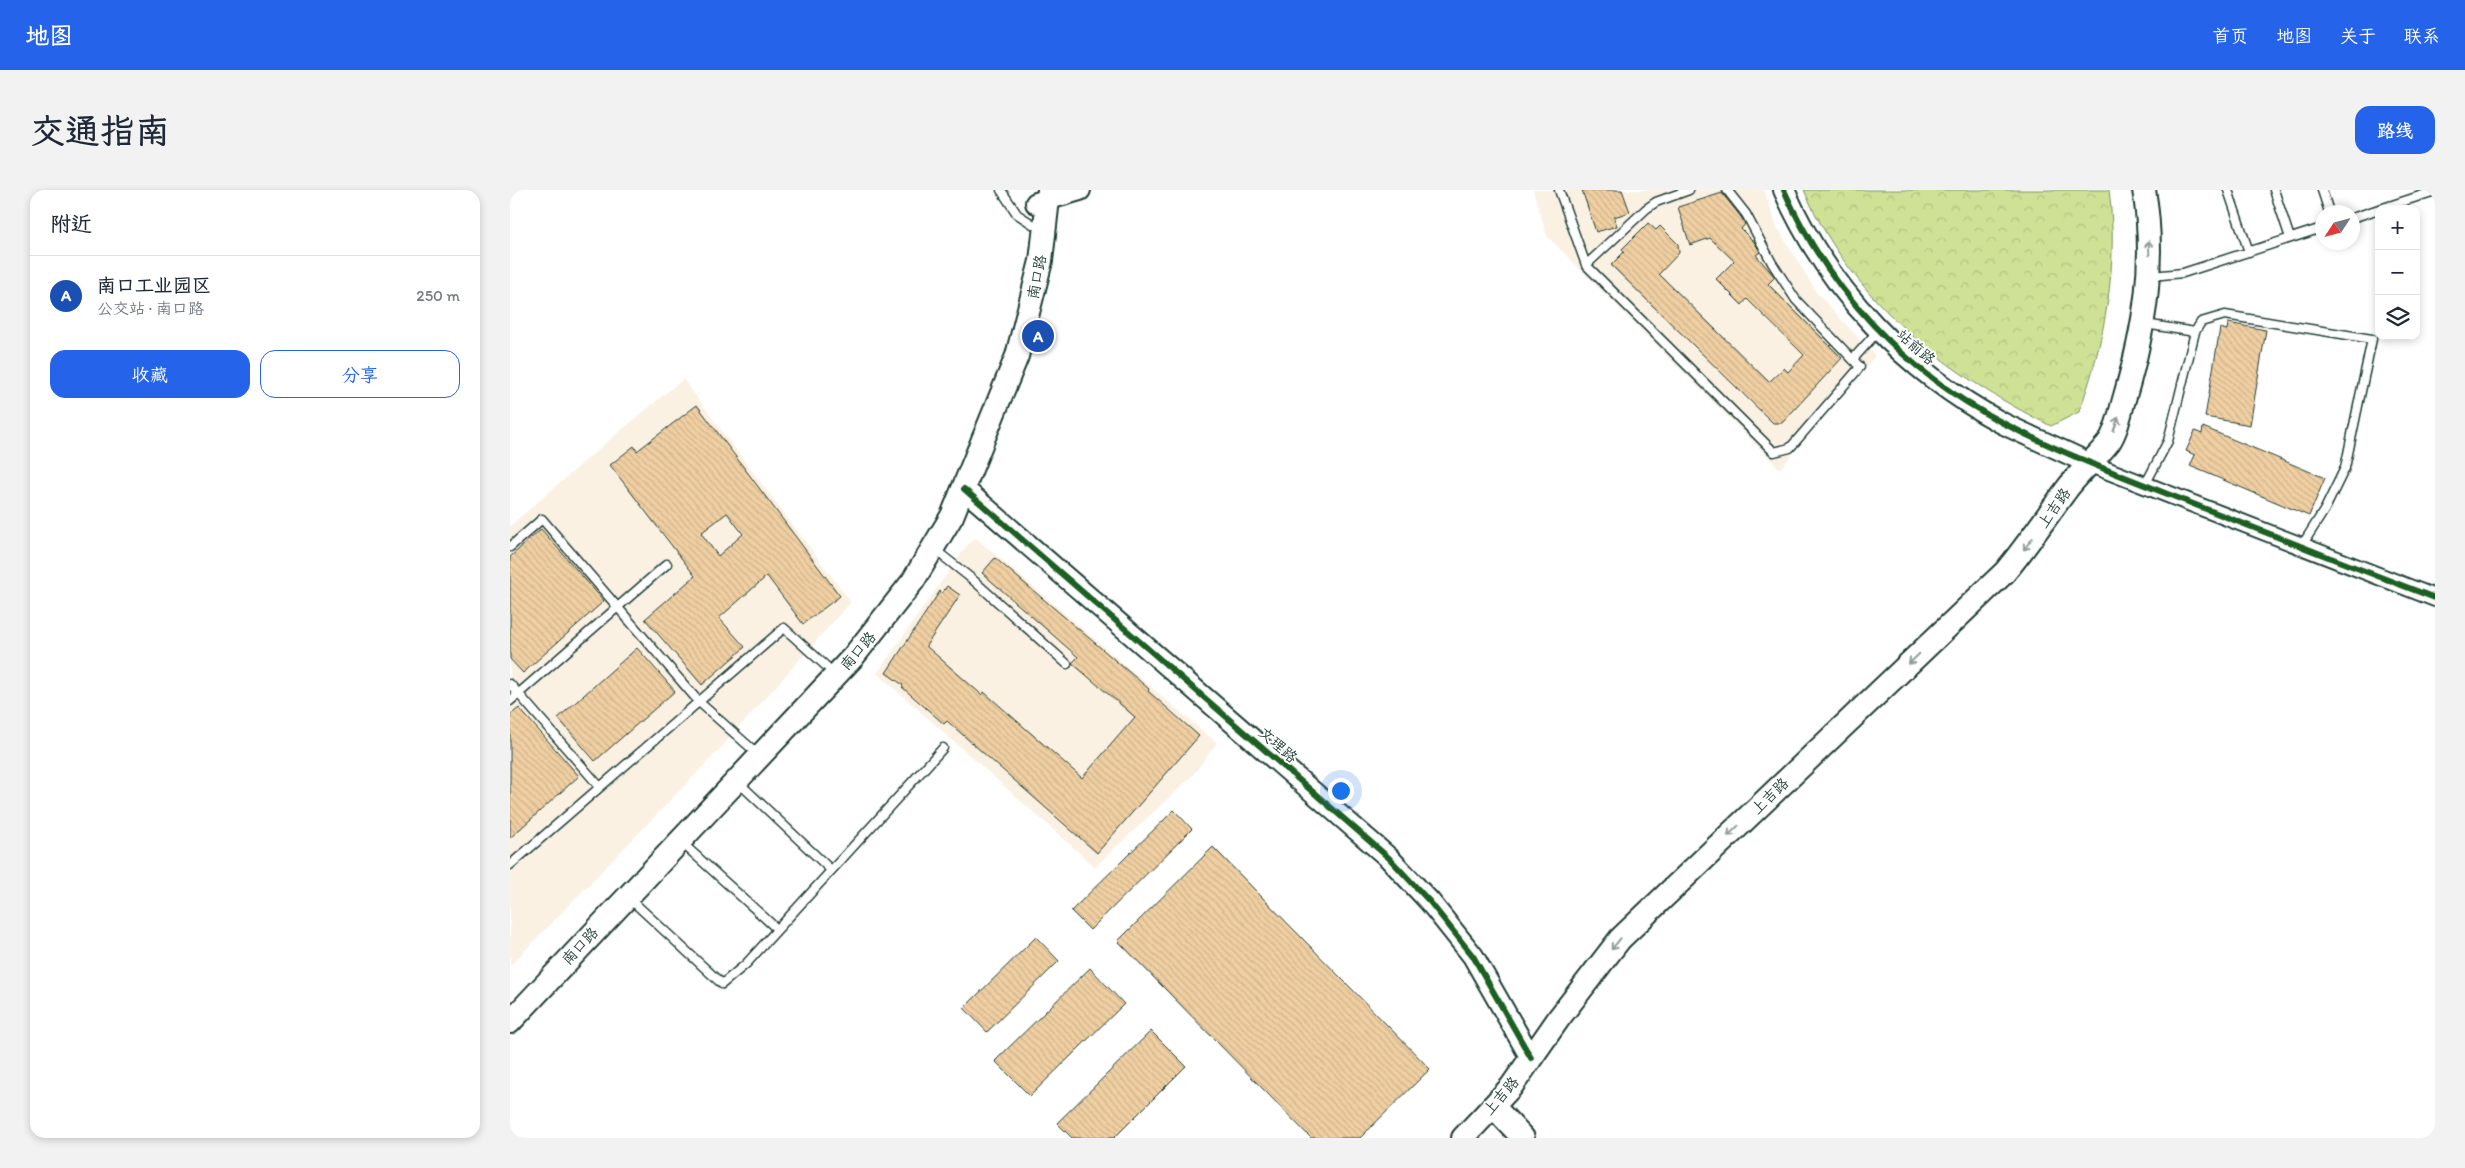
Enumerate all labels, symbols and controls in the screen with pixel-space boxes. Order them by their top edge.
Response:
text: 地图 [25,21,73,50]
text: 首页 [2212,25,2248,47]
text: 地图 [2276,25,2312,47]
text: 关于 [2340,25,2376,47]
text: 联系 [2404,25,2440,47]
button: 路线 [2355,106,2435,154]
text: 交通指南 [30,110,170,152]
north arrow [2315,205,2360,250]
map controls [2375,205,2420,340]
button: + [2375,205,2420,250]
text: 附近 [50,211,92,236]
one-way arrow [2145,240,2154,256]
button: − [2375,250,2420,295]
street label: 南口路 [1024,253,1050,301]
text: 南口工业园区 [97,274,211,297]
text: A [61,286,71,305]
text: 250 m [416,286,460,305]
button: layers [2375,295,2420,340]
text: 公交站 · 南口路 [97,299,204,318]
pin: A [1022,317,1054,355]
street label: 站前路 [1893,325,1939,369]
button: 收藏 [50,350,250,398]
button: 分享 [260,350,460,398]
one-way arrow [2112,417,2121,432]
street label: 上吉路 [2034,484,2074,532]
one-way arrow [2023,537,2033,551]
street label: 南口路 [836,628,880,674]
one-way arrow [1907,653,1920,665]
street label: 文理路 [1255,723,1301,767]
street label: 上吉路 [1748,774,1792,818]
your location [1328,778,1354,804]
one-way arrow [1726,825,1739,837]
street label: 南口路 [558,923,602,969]
one-way arrow [1610,937,1621,950]
street label: 上吉路 [1479,1073,1523,1119]

